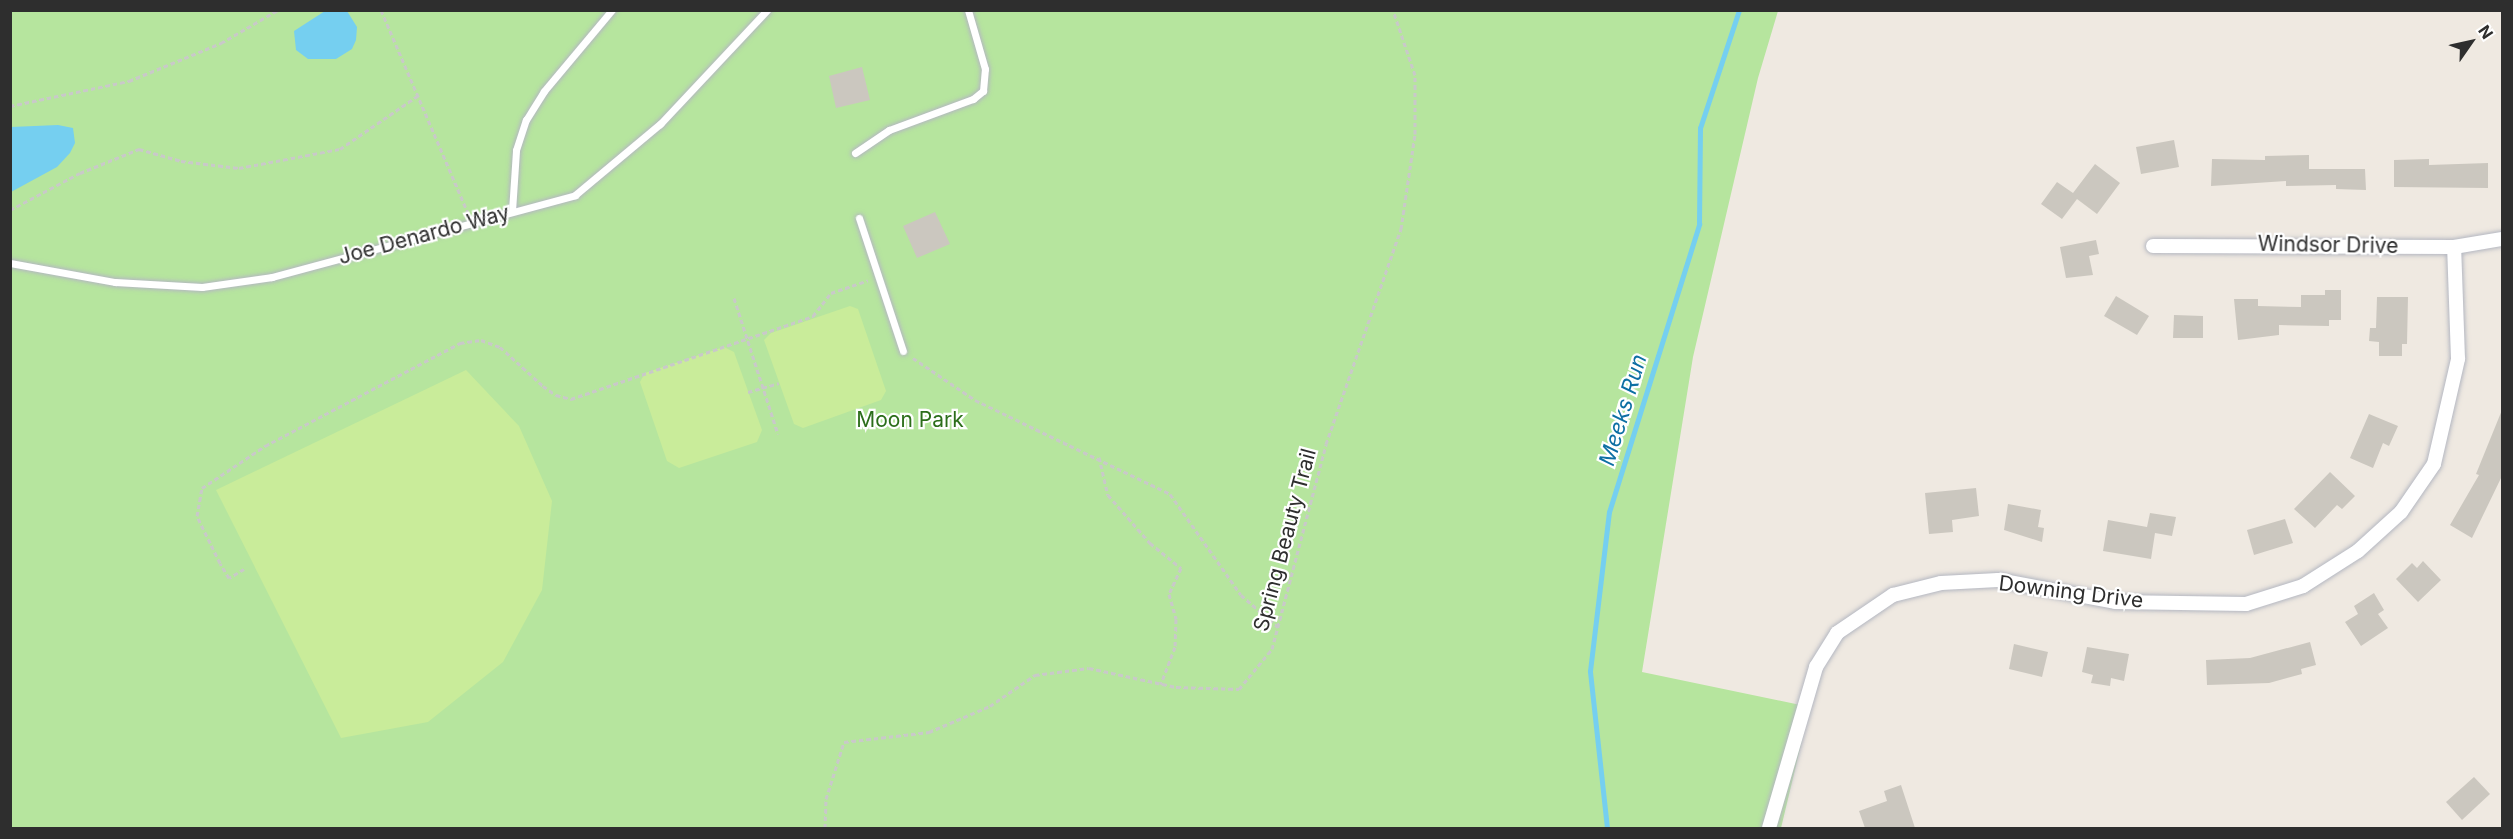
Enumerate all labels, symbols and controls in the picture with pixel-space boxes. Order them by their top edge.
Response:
north arrow [2441,12,2501,72]
text: N [2474,21,2498,43]
street label: Joe Denardo Way [336,200,512,270]
street label: Windsor Drive [2257,231,2399,259]
water label: Meeks Run [1594,351,1652,469]
park label: Moon Park [856,407,964,433]
street label: Spring Beauty Trail [1248,446,1322,634]
street label: Downing Drive [1997,571,2145,613]

